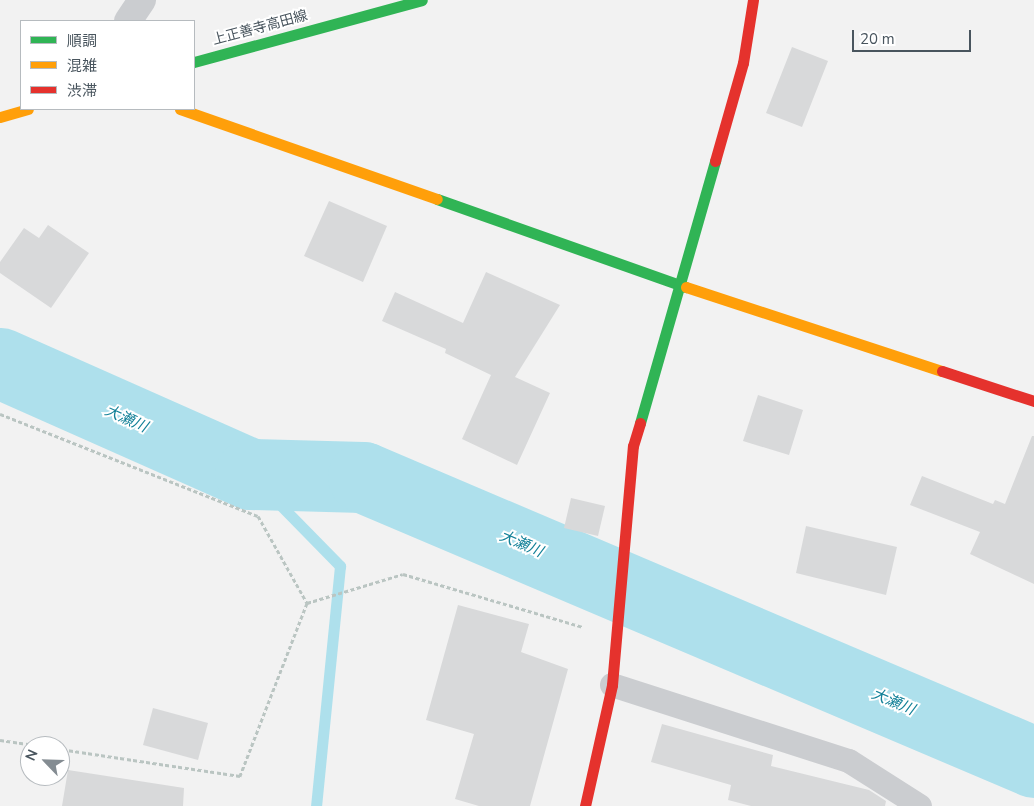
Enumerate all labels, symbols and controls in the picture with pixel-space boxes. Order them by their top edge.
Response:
street label: 上正善寺高田線 [210,7,310,49]
legend [20,20,195,110]
scale bar [854,20,973,52]
text: 20 m [860,29,895,49]
text: 順調 [67,31,97,51]
text: 混雑 [67,56,97,76]
text: 渋滞 [67,81,97,101]
water label: 大瀬川 [102,402,150,436]
water label: 大瀬川 [497,527,545,561]
water label: 大瀬川 [869,685,917,719]
north arrow [20,736,70,786]
text: N [21,746,43,764]

